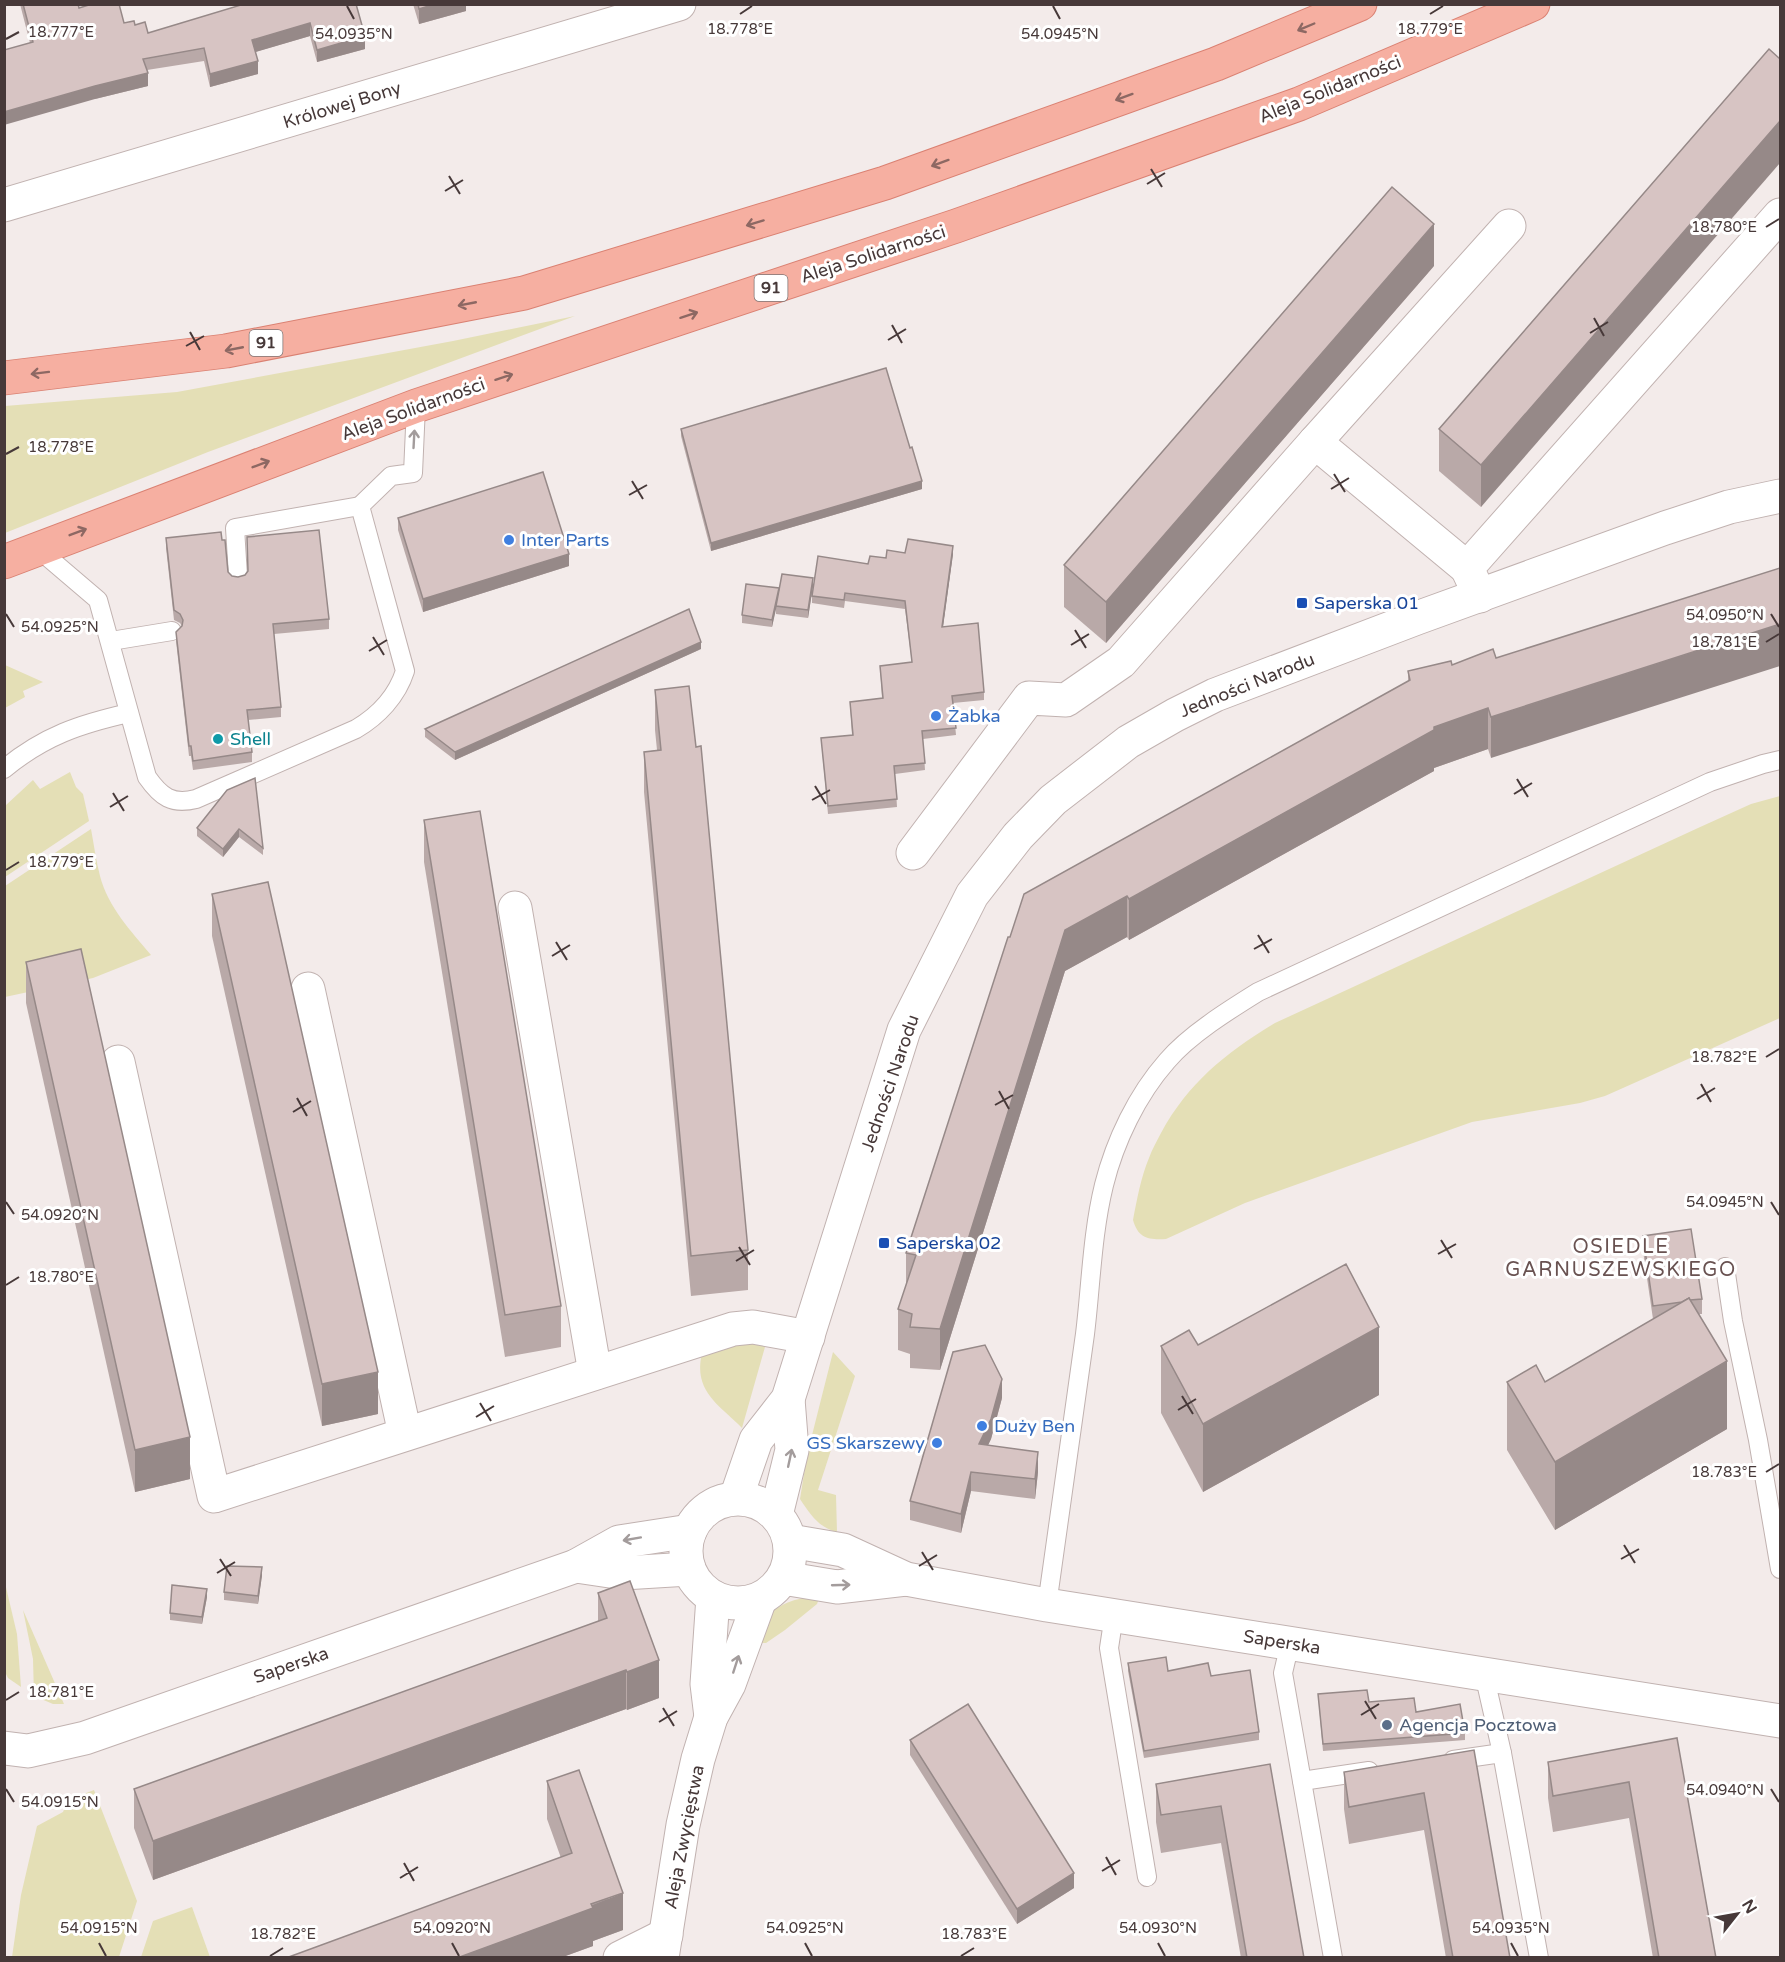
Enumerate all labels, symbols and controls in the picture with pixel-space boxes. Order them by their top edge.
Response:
text: 18.778°E [707,20,773,38]
text: 18.779°E [1397,20,1463,38]
one-way arrow [1297,22,1315,33]
text: 18.777°E [28,23,94,41]
text: 54.0935°N [315,25,393,43]
text: 54.0945°N [1021,25,1099,43]
street label: Aleja Solidarności [1256,50,1404,128]
street label: Królowej Bony [280,77,404,133]
one-way arrow [1115,93,1134,104]
one-way arrow [932,159,950,170]
one-way arrow [746,218,765,229]
text: 18.780°E [1691,218,1757,236]
street label: Aleja Solidarności [798,220,948,288]
road number: 91 [754,275,788,301]
one-way arrow [457,299,477,310]
one-way arrow [679,309,698,320]
road number: 91 [250,330,282,356]
one-way arrow [225,344,244,355]
one-way arrow [31,368,51,379]
one-way arrow [494,370,513,381]
street label: Aleja Solidarności [338,373,488,445]
one-way arrow [409,430,420,450]
text: 18.778°E [28,438,94,456]
one-way arrow [251,458,270,469]
one-way arrow [69,526,87,537]
place label: Inter Parts [521,529,609,551]
marker: Inter Parts [502,533,516,547]
place label: Saperska 01 [1314,592,1419,614]
marker: Saperska 01 [1295,596,1309,610]
text: 54.0950°N [1686,606,1764,624]
text: 54.0925°N [21,618,99,636]
text: 18.781°E [1691,633,1757,651]
street label: Jedności Narodu [1176,648,1318,722]
place label: Żabka [948,705,1001,727]
marker: Żabka [929,709,943,723]
place label: Shell [230,728,271,750]
marker: Shell [211,732,225,746]
text: 18.779°E [28,853,94,871]
street label: Jedności Narodu [856,1011,924,1155]
text: 18.782°E [1691,1048,1757,1066]
text: 54.0945°N [1686,1193,1764,1211]
text: 54.0920°N [21,1206,99,1224]
place label: Saperska 02 [896,1232,1001,1254]
district label: OSIEDLE GARNUSZEWSKIEGO [1505,1235,1737,1282]
marker: Saperska 02 [877,1236,891,1250]
text: 18.780°E [28,1268,94,1286]
place label: Duży Ben [994,1415,1075,1437]
marker: Duży Ben [975,1419,989,1433]
place label: GS Skarszewy [806,1432,925,1454]
marker: GS Skarszewy [930,1436,944,1450]
one-way arrow [785,1449,796,1468]
text: 18.783°E [1691,1463,1757,1481]
one-way arrow [623,1534,643,1545]
one-way arrow [831,1580,851,1591]
street label: Saperska [1242,1625,1322,1659]
street label: Saperska [251,1642,331,1688]
one-way arrow [731,1655,742,1674]
text: 18.781°E [28,1683,94,1701]
place label: Agencja Pocztowa [1399,1714,1557,1736]
marker: Agencja Pocztowa [1380,1718,1394,1732]
street label: Aleja Zwycięstwa [659,1763,709,1911]
text: 54.0940°N [1686,1781,1764,1799]
text: 54.0915°N [21,1793,99,1811]
north arrow [1707,1884,1767,1944]
text: N [1737,1896,1761,1917]
text: 54.0915°N [60,1919,138,1937]
text: 54.0920°N [413,1919,491,1937]
text: 54.0925°N [766,1919,844,1937]
text: 54.0930°N [1119,1919,1197,1937]
text: 54.0935°N [1472,1919,1550,1937]
text: 18.782°E [250,1925,316,1943]
text: 18.783°E [941,1925,1007,1943]

